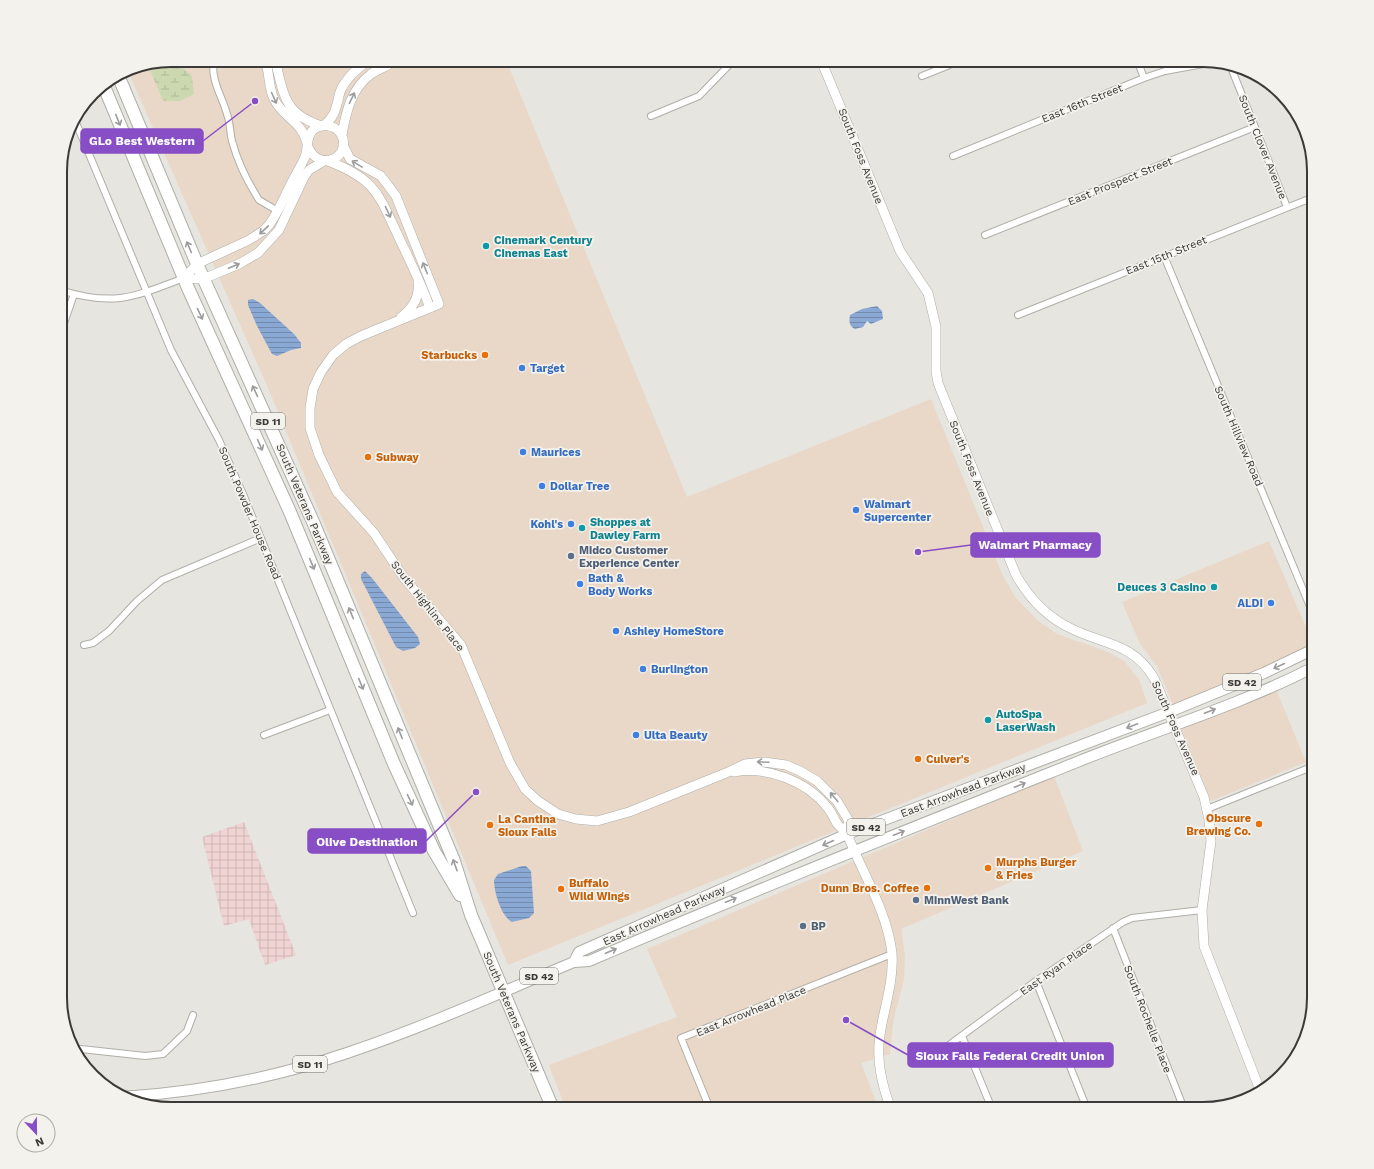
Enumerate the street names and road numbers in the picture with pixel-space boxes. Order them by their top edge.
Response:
street label: East 16th Street [1040,81,1125,126]
street label: South Clover Avenue [1236,93,1289,201]
street label: South Foss Avenue [835,106,886,206]
street label: East Prospect Street [1066,154,1175,208]
street label: East 15th Street [1124,233,1209,278]
street label: South Hillview Road [1212,384,1266,488]
road number: SD 11 [251,413,285,429]
street label: South Foss Avenue [946,418,997,518]
street label: South Veterans Parkway [273,442,336,567]
street label: South Powder House Road [216,445,283,582]
street label: South Highline Place [388,558,467,654]
road number: SD 42 [1223,674,1261,690]
street label: South Foss Avenue [1149,679,1202,777]
street label: East Arrowhead Parkway [899,760,1028,820]
road number: SD 42 [847,819,885,835]
street label: East Arrowhead Parkway [601,882,728,948]
street label: East Ryan Place [1018,939,1095,998]
street label: South Veterans Parkway [480,950,543,1075]
street label: South Rochelle Place [1121,963,1174,1075]
road number: SD 42 [520,968,558,984]
street label: East Arrowhead Place [694,983,808,1039]
road number: SD 11 [293,1056,327,1072]

